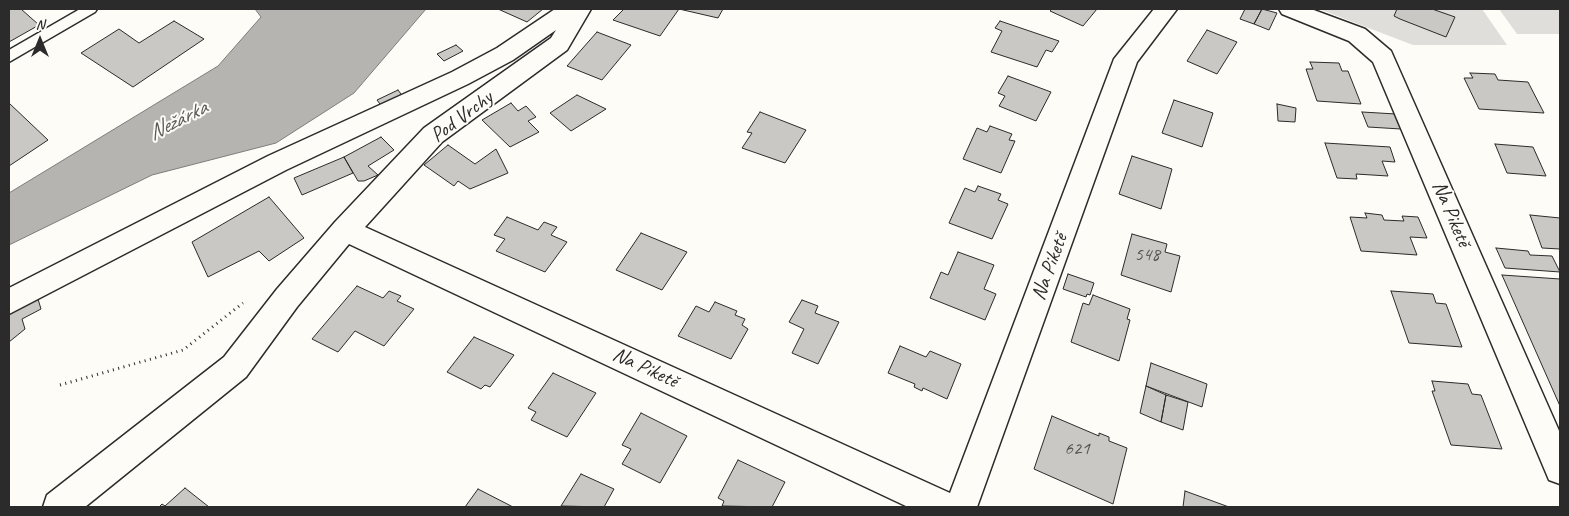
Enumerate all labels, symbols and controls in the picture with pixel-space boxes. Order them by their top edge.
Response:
north arrow [15,15,65,65]
text: N [36,16,44,33]
street label: Pod Vrchy [426,85,498,149]
water label: Nežárka [144,95,212,147]
street label: Na Piketě [1426,177,1476,251]
street label: Na Piketě [1026,230,1074,304]
house number: 548 [1134,244,1160,266]
street label: Na Piketě [608,342,682,394]
house number: 621 [1064,438,1090,460]

